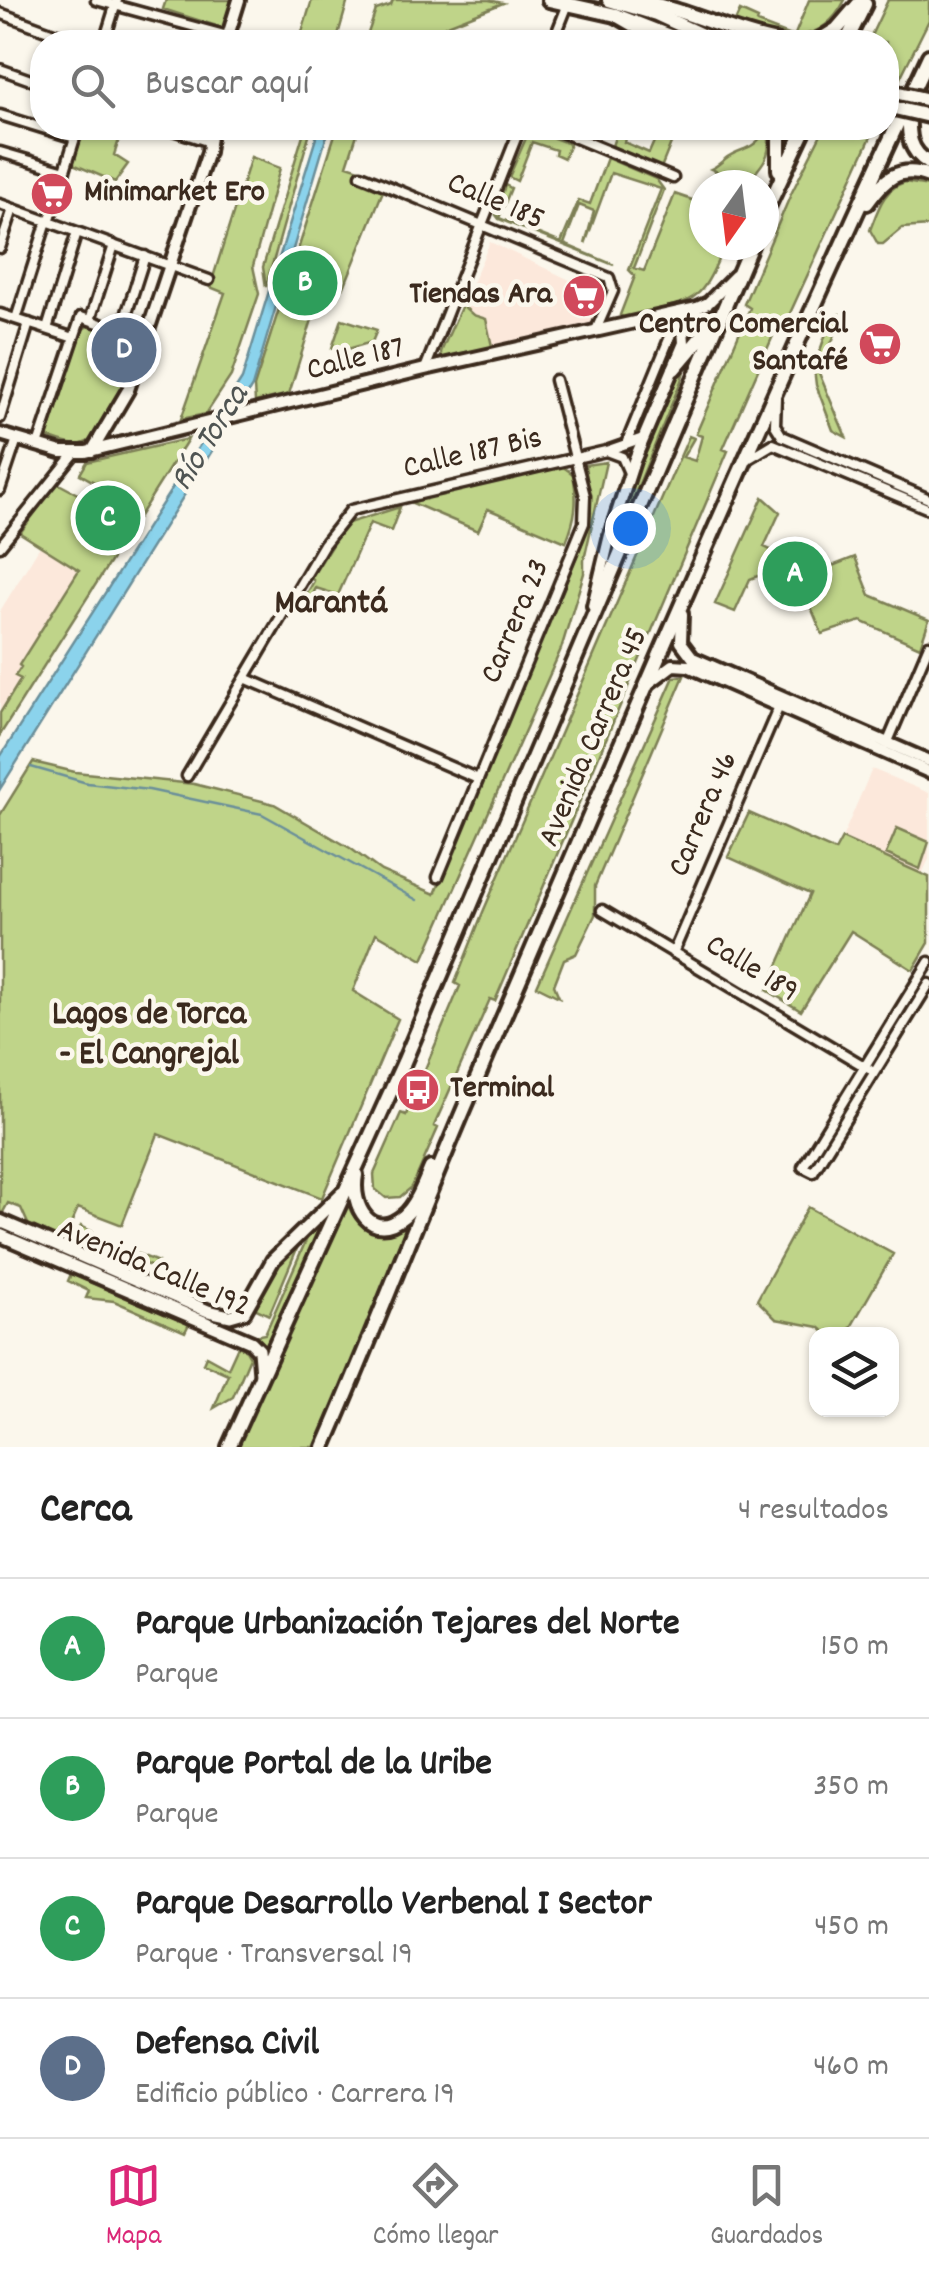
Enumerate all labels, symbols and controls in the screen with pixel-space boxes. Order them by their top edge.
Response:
search box [30,30,899,140]
icon: search [65,58,120,113]
text: Buscar aquí [145,58,309,113]
street label: Calle 185 [439,162,551,244]
north arrow [689,170,779,260]
supermarket icon: Minimarket Ero [29,171,75,217]
place label: Minimarket Ero [84,171,265,217]
pin: B [272,246,338,320]
place label: Tiendas Ara [409,273,553,319]
supermarket icon: Tiendas Ara [561,273,607,319]
place label: Centro Comercial Santafé [639,303,848,386]
pin: D [92,312,156,388]
supermarket icon: Centro Comercial Santafé [857,321,903,367]
street label: Calle 187 [302,327,410,395]
water label: Río Torca [159,375,264,502]
street label: Calle 187 Bis [399,417,547,493]
pin: C [76,480,140,556]
your location [605,503,656,554]
pin: A [762,536,828,612]
street label: Carrera 23 [470,553,564,691]
district label: Marantá [275,580,388,630]
street label: Avenida Carrera 45 [528,621,662,855]
street label: Carrera 46 [658,745,752,885]
street label: Calle 189 [695,924,807,1016]
district label: Lagos de Torca - El Cangrejal [52,991,248,1081]
bus stop icon: Terminal [395,1067,441,1113]
place label: Terminal [450,1067,554,1113]
street label: Avenida Calle 192 [49,1209,257,1331]
map controls [809,1327,899,1417]
button: layers [809,1327,899,1417]
text: Cerca [40,1482,131,1542]
text: 4 resultados [738,1489,889,1535]
text: Parque Urbanización Tejares del Norte [135,1598,680,1653]
text: A [64,1625,81,1671]
text: 150 m [820,1625,889,1671]
text: Parque [135,1653,219,1699]
text: Parque Portal de la Uribe [135,1738,492,1793]
text: B [65,1765,80,1811]
text: 350 m [813,1765,889,1811]
text: Parque [135,1793,219,1839]
text: Parque Desarrollo Verbenal I Sector [135,1878,652,1933]
text: C [65,1905,80,1951]
text: 450 m [814,1905,889,1951]
text: Parque · Transversal 19 [135,1933,413,1979]
text: Defensa Civil [135,2018,319,2073]
text: D [64,2045,81,2091]
text: 460 m [813,2045,889,2091]
text: Edificio público · Carrera 19 [135,2073,455,2119]
tab: Mapa [106,2158,161,2258]
tab: Cómo llegar [373,2158,499,2258]
tab: Guardados [710,2158,823,2258]

